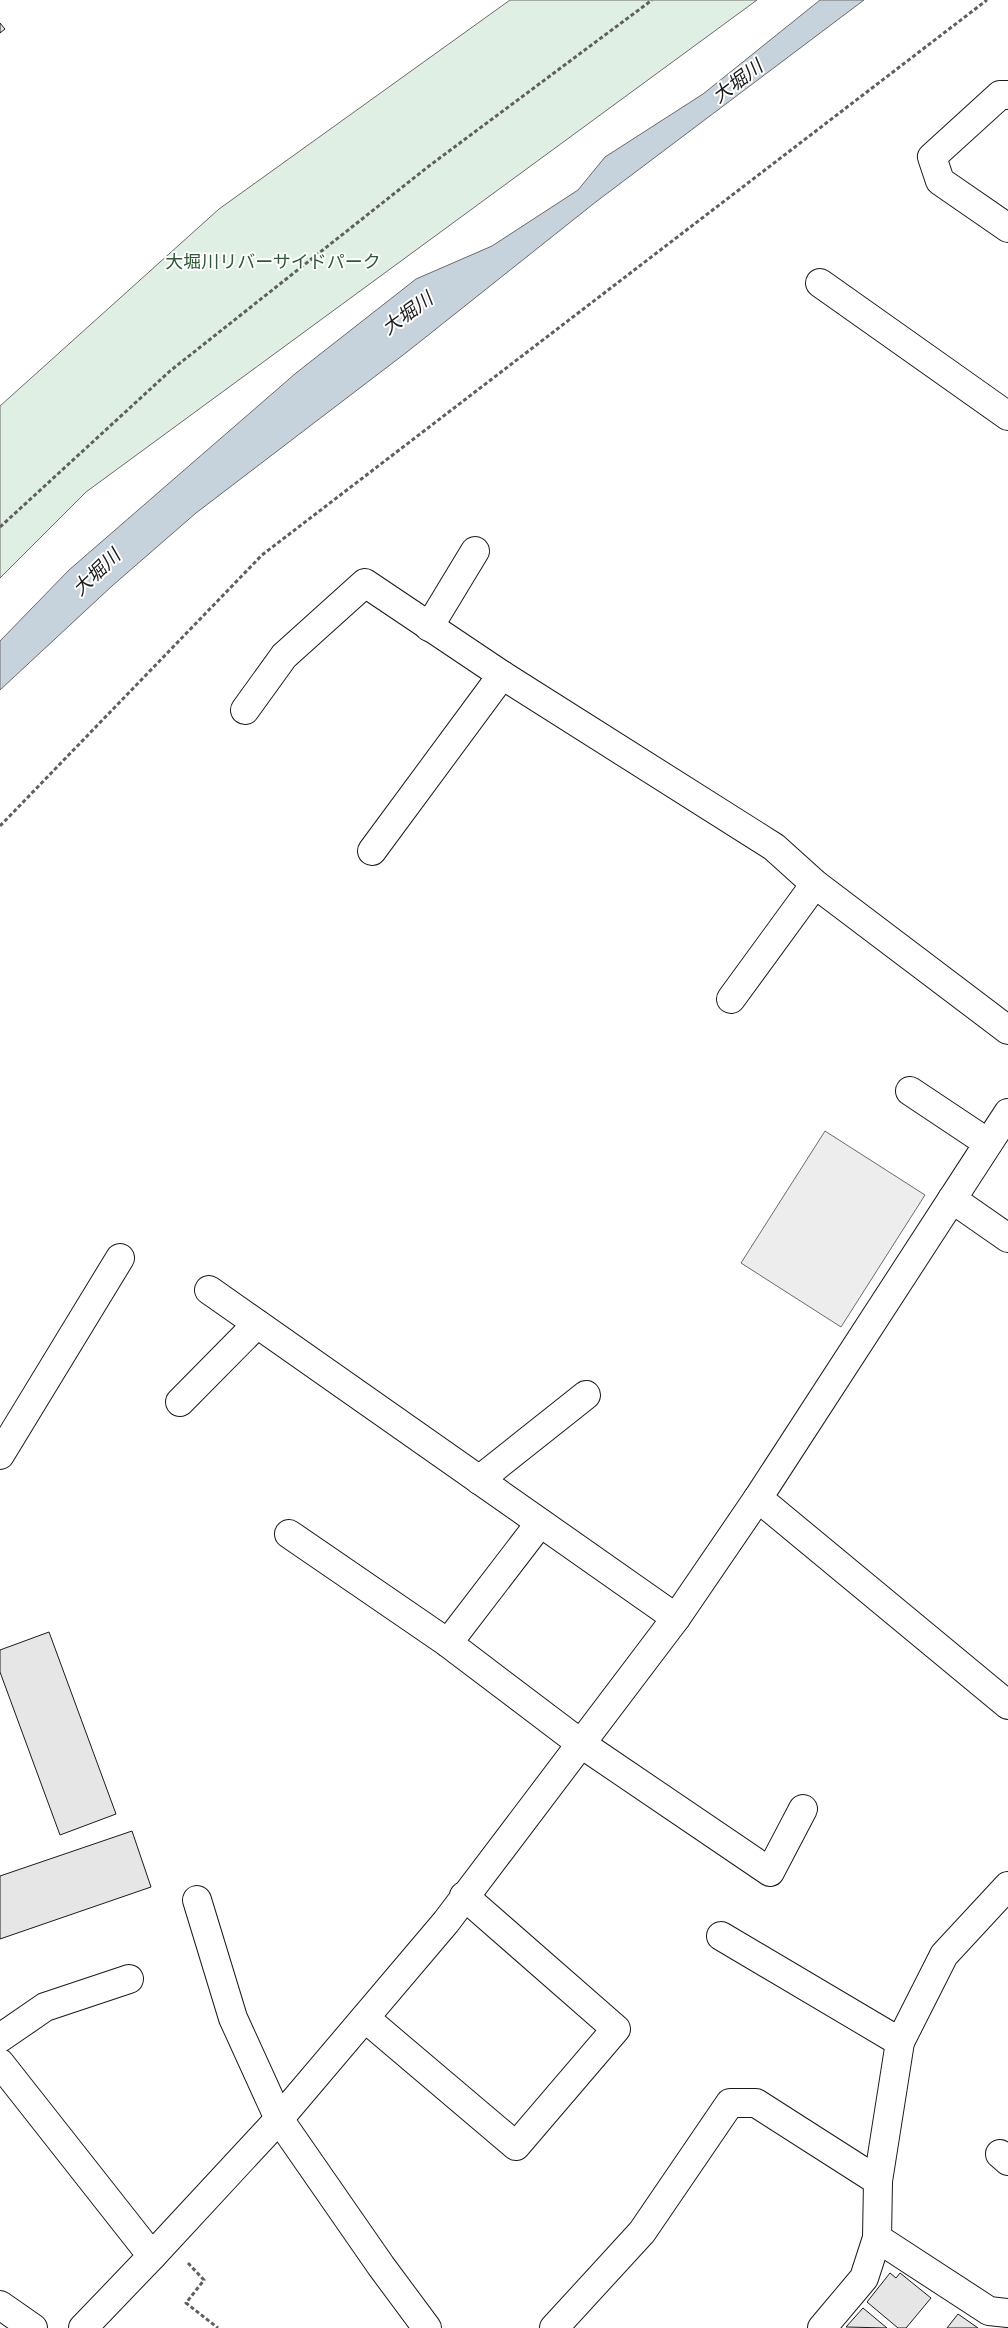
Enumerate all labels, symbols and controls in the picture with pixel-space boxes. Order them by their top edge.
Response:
water label: 大堀川 [708,54,768,107]
park label: 大堀川リバーサイドパーク [165,251,381,271]
water label: 大堀川 [377,286,438,339]
water label: 大堀川 [68,543,126,600]

